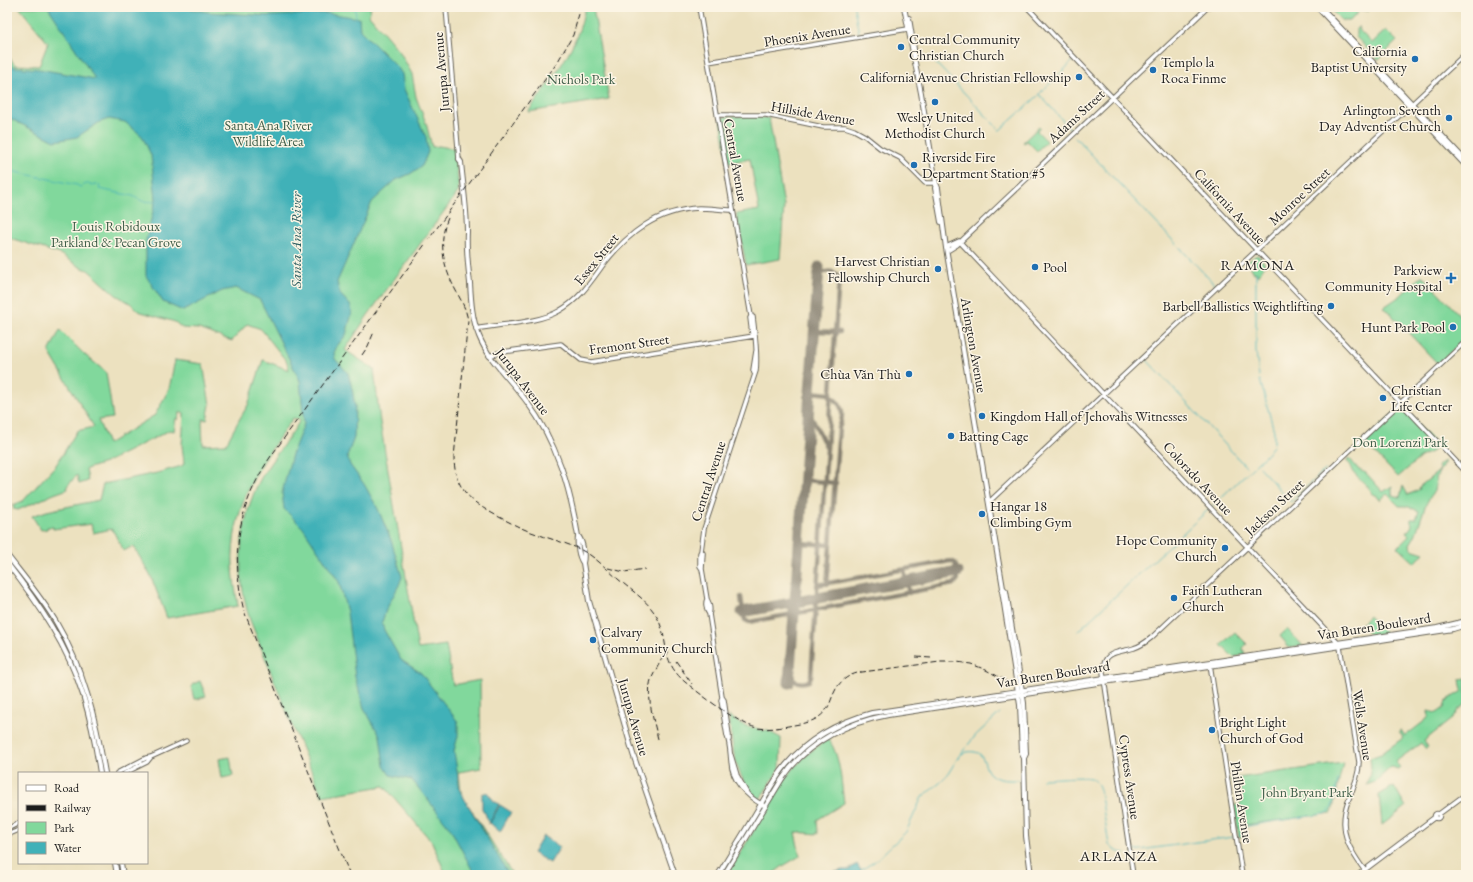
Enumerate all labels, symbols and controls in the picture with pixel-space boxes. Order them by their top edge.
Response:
street label: Phoenix Avenue [763,19,852,51]
place label: Central Community Christian Church [909,30,1021,64]
street label: Jurupa Avenue [429,31,454,114]
marker: Central Community Christian Church [896,42,906,52]
place label: California Baptist University [1311,42,1408,76]
place label: Templo la Roca Finme [1161,53,1227,87]
marker: California Baptist University [1410,54,1420,64]
marker: Templo la Roca Finme [1148,65,1158,75]
place label: California Avenue Christian Fellowship [860,68,1071,86]
park label: Nichols Park [547,70,616,88]
marker: California Avenue Christian Fellowship [1074,72,1084,82]
street label: Adams Street [1043,85,1109,148]
street label: Hillside Avenue [770,97,857,129]
marker: Wesley United Methodist Church [930,97,940,107]
place label: Arlington Seventh Day Adventist Church [1319,101,1441,135]
place label: Wesley United Methodist Church [885,108,985,142]
marker: Arlington Seventh Day Adventist Church [1444,113,1454,123]
park label: Santa Ana River Wildlife Area [224,116,312,150]
street label: Central Avenue [720,117,752,203]
place label: Riverside Fire Department Station #5 [922,148,1045,182]
marker: Riverside Fire Department Station #5 [909,160,919,170]
street label: Monroe Street [1265,163,1334,229]
street label: California Avenue [1190,164,1270,248]
water label: Santa Ana River [286,191,305,289]
park label: Louis Robidoux Parkland & Pecan Grove [51,217,181,251]
street label: Essex Street [570,229,623,289]
place label: Harvest Christian Fellowship Church [827,252,931,286]
district label: RAMONA [1221,255,1295,274]
place label: Pool [1043,258,1068,276]
place label: Parkview Community Hospital [1325,261,1443,295]
marker: Pool [1030,262,1040,272]
marker: Harvest Christian Fellowship Church [933,264,943,274]
marker: Parkview Community Hospital [1445,272,1457,284]
street label: Arlington Avenue [957,295,991,395]
place label: Barbell Ballistics Weightlifting [1162,297,1324,315]
marker: Barbell Ballistics Weightlifting [1326,301,1336,311]
place label: Hunt Park Pool [1361,318,1446,336]
marker: Hunt Park Pool [1448,322,1458,332]
street label: Fremont Street [588,329,671,359]
street label: Jurupa Avenue [491,343,555,419]
place label: Chùa Văn Thù [820,365,902,383]
marker: Chùa Văn Thù [904,369,914,379]
place label: Christian Life Center [1391,381,1453,415]
marker: Christian Life Center [1378,393,1388,403]
place label: Kingdom Hall of Jehovahs Witnesses [990,407,1188,425]
marker: Kingdom Hall of Jehovahs Witnesses [977,411,987,421]
place label: Batting Cage [959,427,1029,445]
marker: Batting Cage [946,431,956,441]
park label: Don Lorenzi Park [1352,433,1448,451]
street label: Colorado Avenue [1159,437,1237,519]
street label: Central Avenue [686,438,730,524]
street label: Jackson Street [1240,474,1308,540]
place label: Hangar 18 Climbing Gym [990,497,1072,531]
marker: Hangar 18 Climbing Gym [977,509,987,519]
place label: Hope Community Church [1116,531,1218,565]
marker: Hope Community Church [1220,543,1230,553]
place label: Faith Lutheran Church [1182,581,1263,615]
marker: Faith Lutheran Church [1169,593,1179,603]
street label: Van Buren Boulevard [1316,608,1433,644]
place label: Calvary Community Church [601,623,713,657]
marker: Calvary Community Church [588,635,598,645]
street label: Van Buren Boulevard [995,656,1112,692]
street label: Jurupa Avenue [614,675,654,758]
street label: Wells Avenue [1349,688,1378,762]
place label: Bright Light Church of God [1220,713,1304,747]
marker: Bright Light Church of God [1207,725,1217,735]
street label: Cypress Avenue [1115,733,1145,821]
street label: Philbin Avenue [1227,760,1257,845]
legend [18,772,148,864]
text: Road [54,780,80,796]
park label: John Bryant Park [1260,783,1353,801]
text: Railway [54,800,92,816]
text: Park [54,820,75,836]
text: Water [54,840,81,856]
district label: ARLANZA [1079,846,1158,865]

